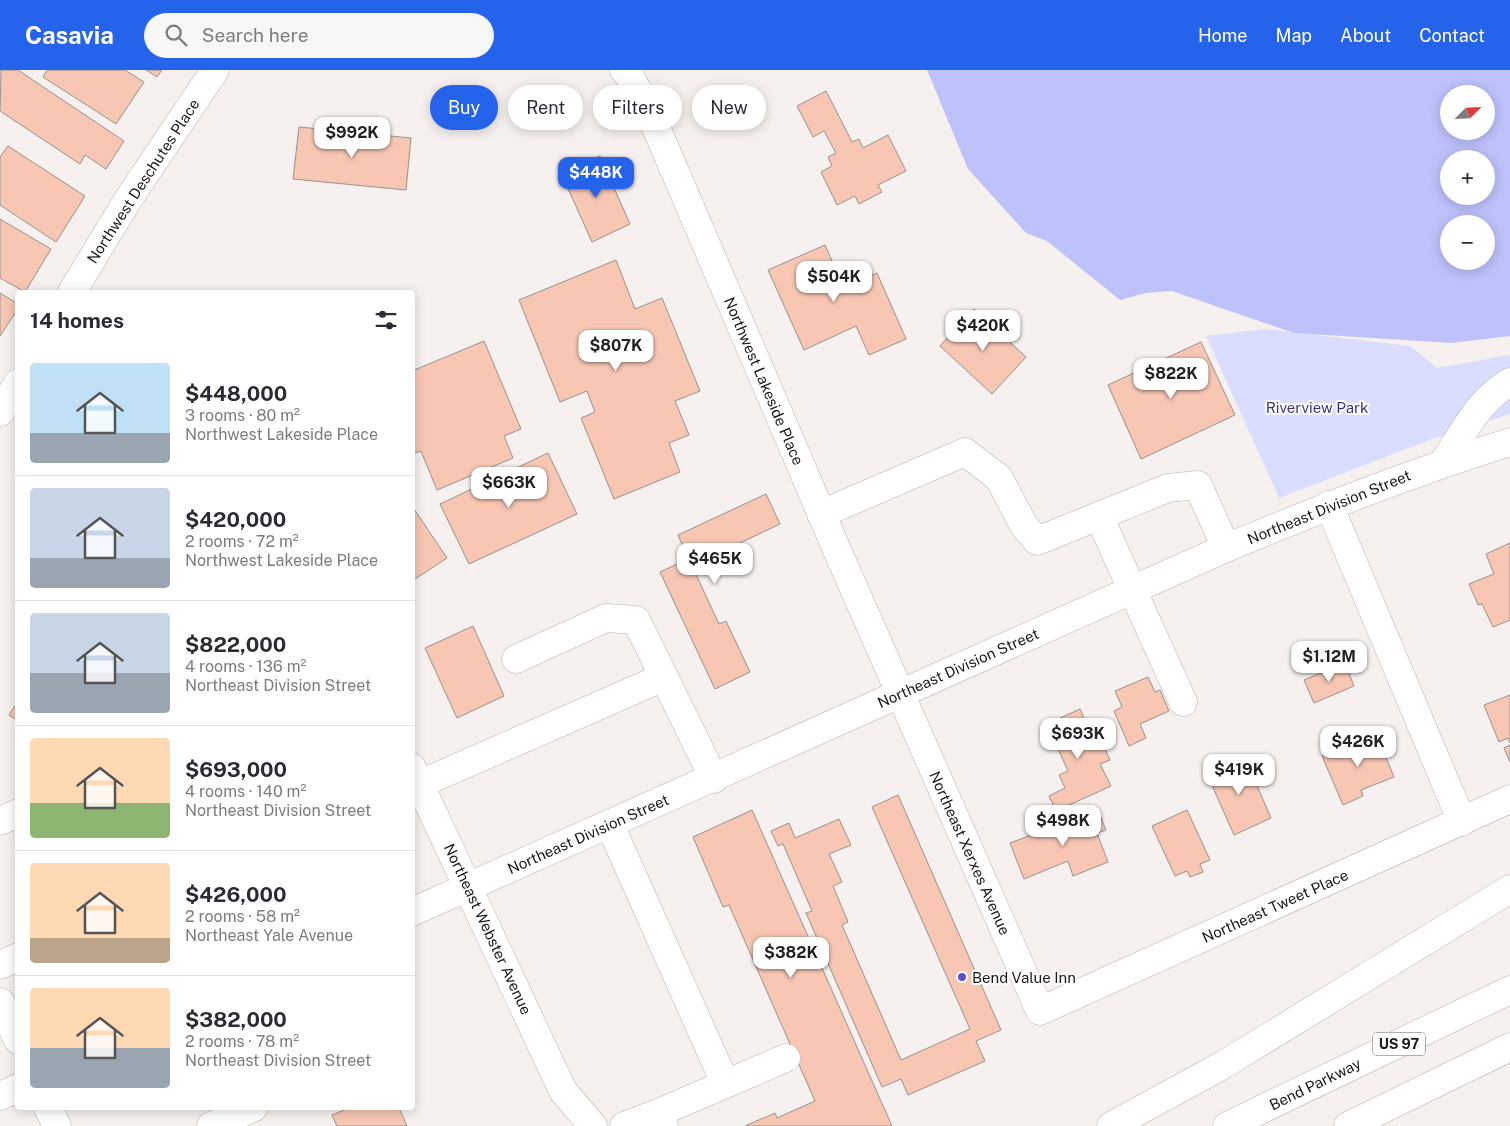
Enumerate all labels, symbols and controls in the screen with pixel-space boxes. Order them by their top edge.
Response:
search box [144,13,494,58]
text: Casavia [25,21,114,49]
icon: search [162,21,190,49]
text: Search here [202,24,308,46]
text: Home [1198,25,1248,46]
text: Map [1276,25,1312,46]
text: About [1340,25,1391,46]
text: Contact [1419,25,1485,46]
chip: Buy [430,85,498,130]
chip: Rent [508,85,583,130]
chip: Filters [593,85,682,130]
chip: New [692,85,766,130]
north arrow [1440,85,1495,140]
map controls [1440,85,1495,270]
street label: Northwest Deschutes Place [83,96,203,266]
pin: $992K [317,116,387,159]
text: $992K [325,123,379,142]
button: + [1440,150,1495,205]
pin: $448K [561,156,631,199]
text: $448K [569,163,623,182]
button: − [1440,215,1495,270]
pin: $504K [799,260,869,303]
text: $504K [807,267,861,286]
street label: Northwest Lakeside Place [721,294,807,468]
icon: filters [372,306,400,334]
text: 14 homes [30,308,124,333]
pin: $420K [948,310,1018,352]
text: $420K [956,316,1010,335]
pin: $807K [581,330,651,372]
text: $807K [589,336,643,355]
pin: $822K [1136,358,1206,400]
text: $822K [1144,364,1198,383]
text: $448,000 [185,381,287,406]
icon: home [70,383,130,443]
park label: Riverview Park [1266,399,1368,416]
text: 3 rooms · 80 m² [185,406,300,425]
text: Northwest Lakeside Place [185,425,378,444]
pin: $663K [474,466,544,509]
street label: Northeast Division Street [1245,466,1413,548]
text: $663K [482,473,536,492]
text: $420,000 [185,507,286,532]
icon: home [70,508,130,568]
text: 2 rooms · 72 m² [185,532,299,551]
pin: $465K [680,542,750,585]
text: $465K [688,549,742,568]
text: Northwest Lakeside Place [185,551,378,570]
street label: Northeast Division Street [875,625,1041,711]
text: $822,000 [185,632,286,657]
icon: home [70,633,130,693]
pin: $1.12M [1288,640,1370,683]
text: $1.12M [1302,647,1356,666]
text: 4 rooms · 136 m² [185,657,306,676]
text: Northeast Division Street [185,676,371,695]
pin: $693K [1043,718,1113,760]
text: $693K [1051,724,1105,743]
pin: $426K [1323,726,1393,768]
text: $426K [1331,732,1385,751]
pin: $419K [1204,754,1274,796]
text: $693,000 [185,757,287,782]
icon: home [70,758,130,818]
text: $419K [1214,760,1264,779]
street label: Northeast Xerxes Avenue [926,769,1014,937]
text: 4 rooms · 140 m² [185,782,306,801]
street label: Northeast Division Street [505,791,671,877]
text: Northeast Division Street [185,801,371,820]
pin: $498K [1028,804,1098,847]
text: $498K [1036,811,1090,830]
street label: Northeast Webster Avenue [441,841,535,1017]
street label: Northeast Tweet Place [1199,866,1351,946]
text: $426,000 [185,882,287,907]
icon: home [70,883,130,943]
text: 2 rooms · 58 m² [185,907,300,926]
text: Northeast Yale Avenue [185,926,353,945]
pin: $382K [756,936,826,979]
text: $382K [764,943,818,962]
place label: Bend Value Inn [972,969,1076,986]
marker: Bend Value Inn [956,971,968,983]
text: $382,000 [185,1007,287,1032]
icon: home [70,1008,130,1068]
text: 2 rooms · 78 m² [185,1032,299,1051]
road number: US 97 [1373,1032,1425,1056]
text: Northeast Division Street [185,1051,371,1070]
street label: Bend Parkway [1266,1055,1364,1113]

